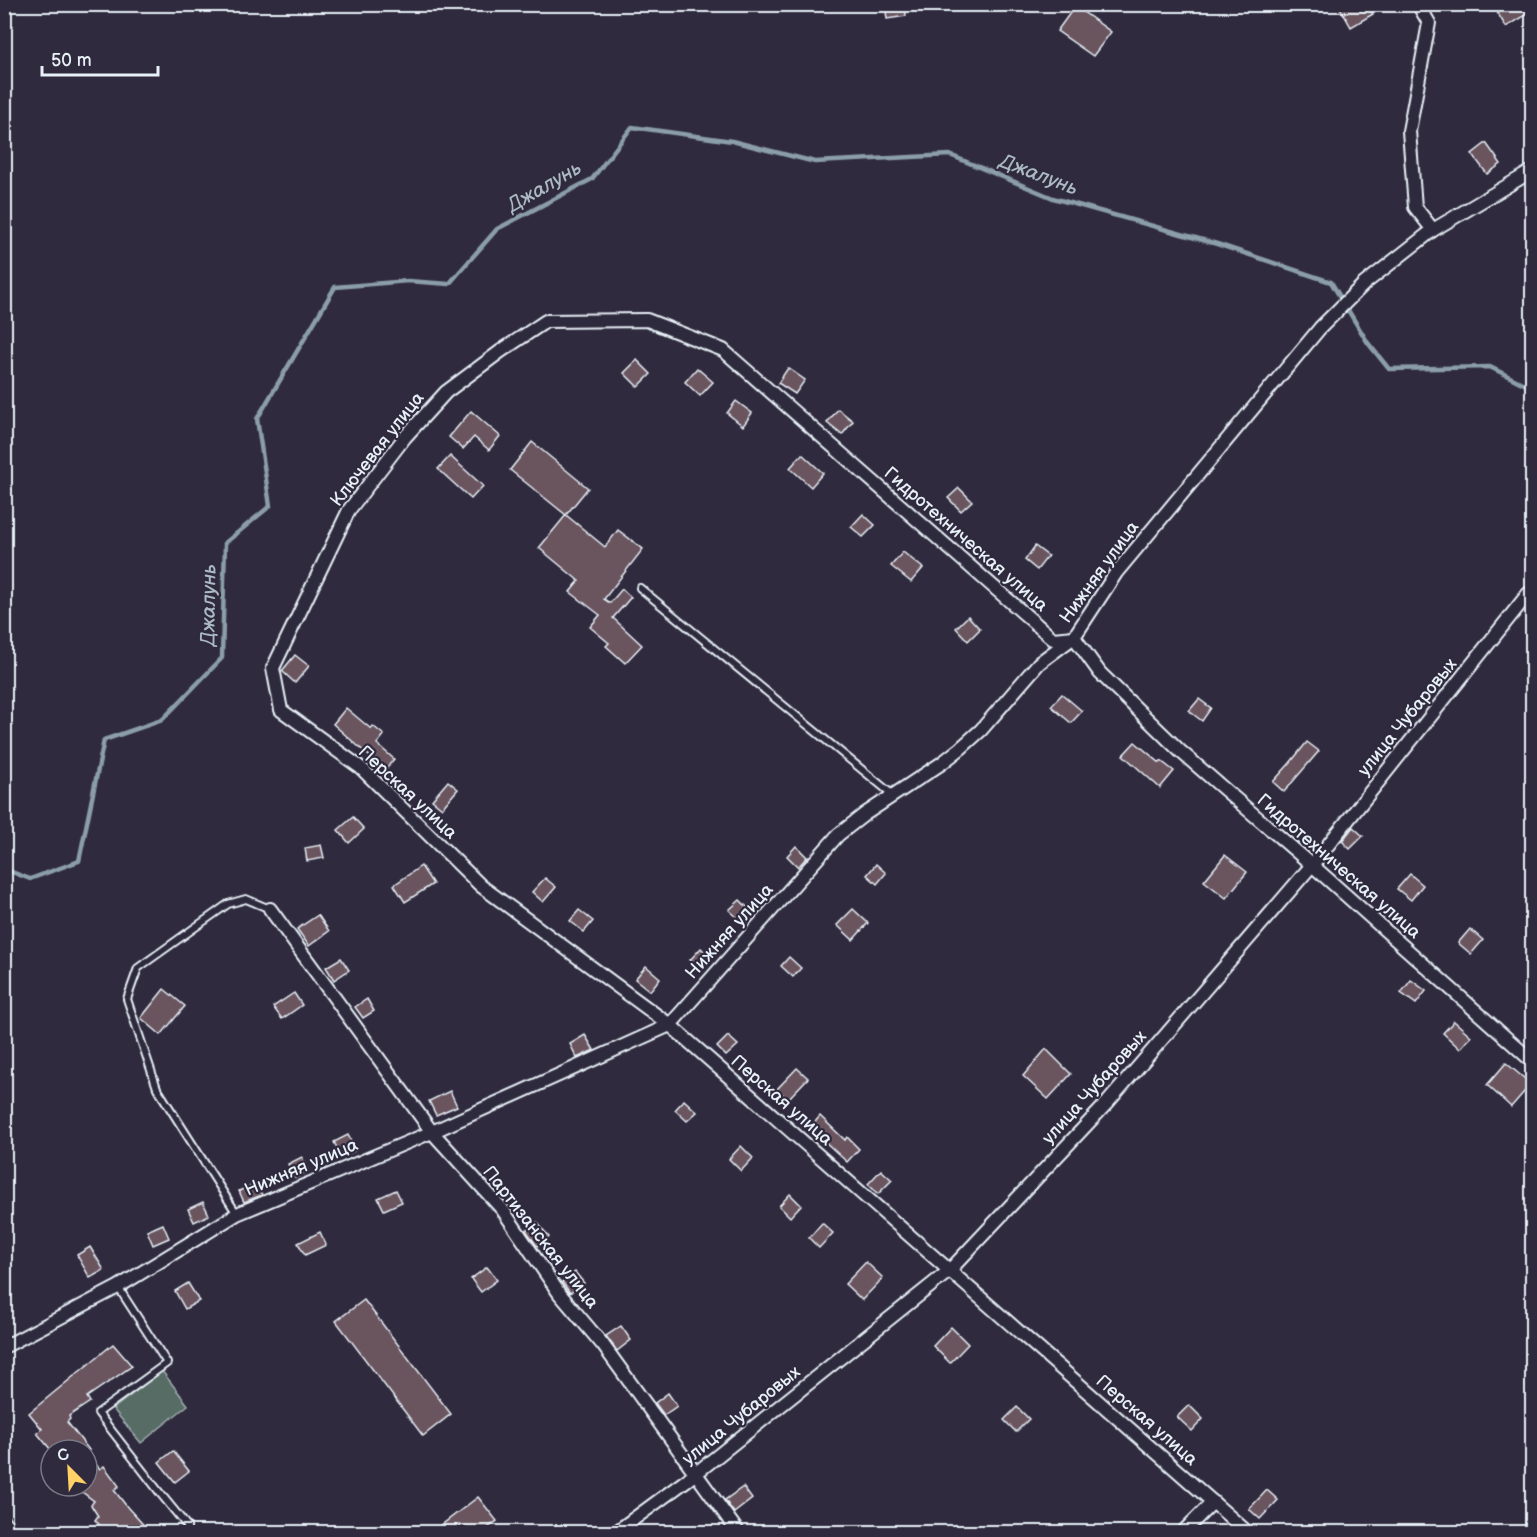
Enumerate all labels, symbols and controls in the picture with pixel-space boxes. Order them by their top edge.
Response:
scale bar [42,39,158,77]
text: 50 m [51,50,92,71]
water label: Джалунь [994,148,1081,201]
water label: Джалунь [501,156,586,219]
street label: Ключевая улица [326,388,429,511]
street label: Гидротехническая улица [880,463,1052,616]
street label: Нижняя улица [1055,517,1144,627]
water label: Джалунь [196,564,222,648]
street label: улица Чубаровых [1353,654,1461,780]
street label: Перская улица [354,741,462,844]
street label: Гидротехническая улица [1253,790,1425,943]
street label: Нижняя улица [681,879,778,983]
street label: улица Чубаровых [1038,1026,1151,1148]
street label: Перская улица [727,1051,837,1150]
street label: Нижняя улица [242,1134,361,1201]
street label: Партизанская улица [478,1162,603,1313]
street label: улица Чубаровых [678,1361,804,1469]
street label: Перская улица [1092,1371,1202,1470]
north arrow [39,1438,99,1498]
text: С [55,1445,72,1467]

